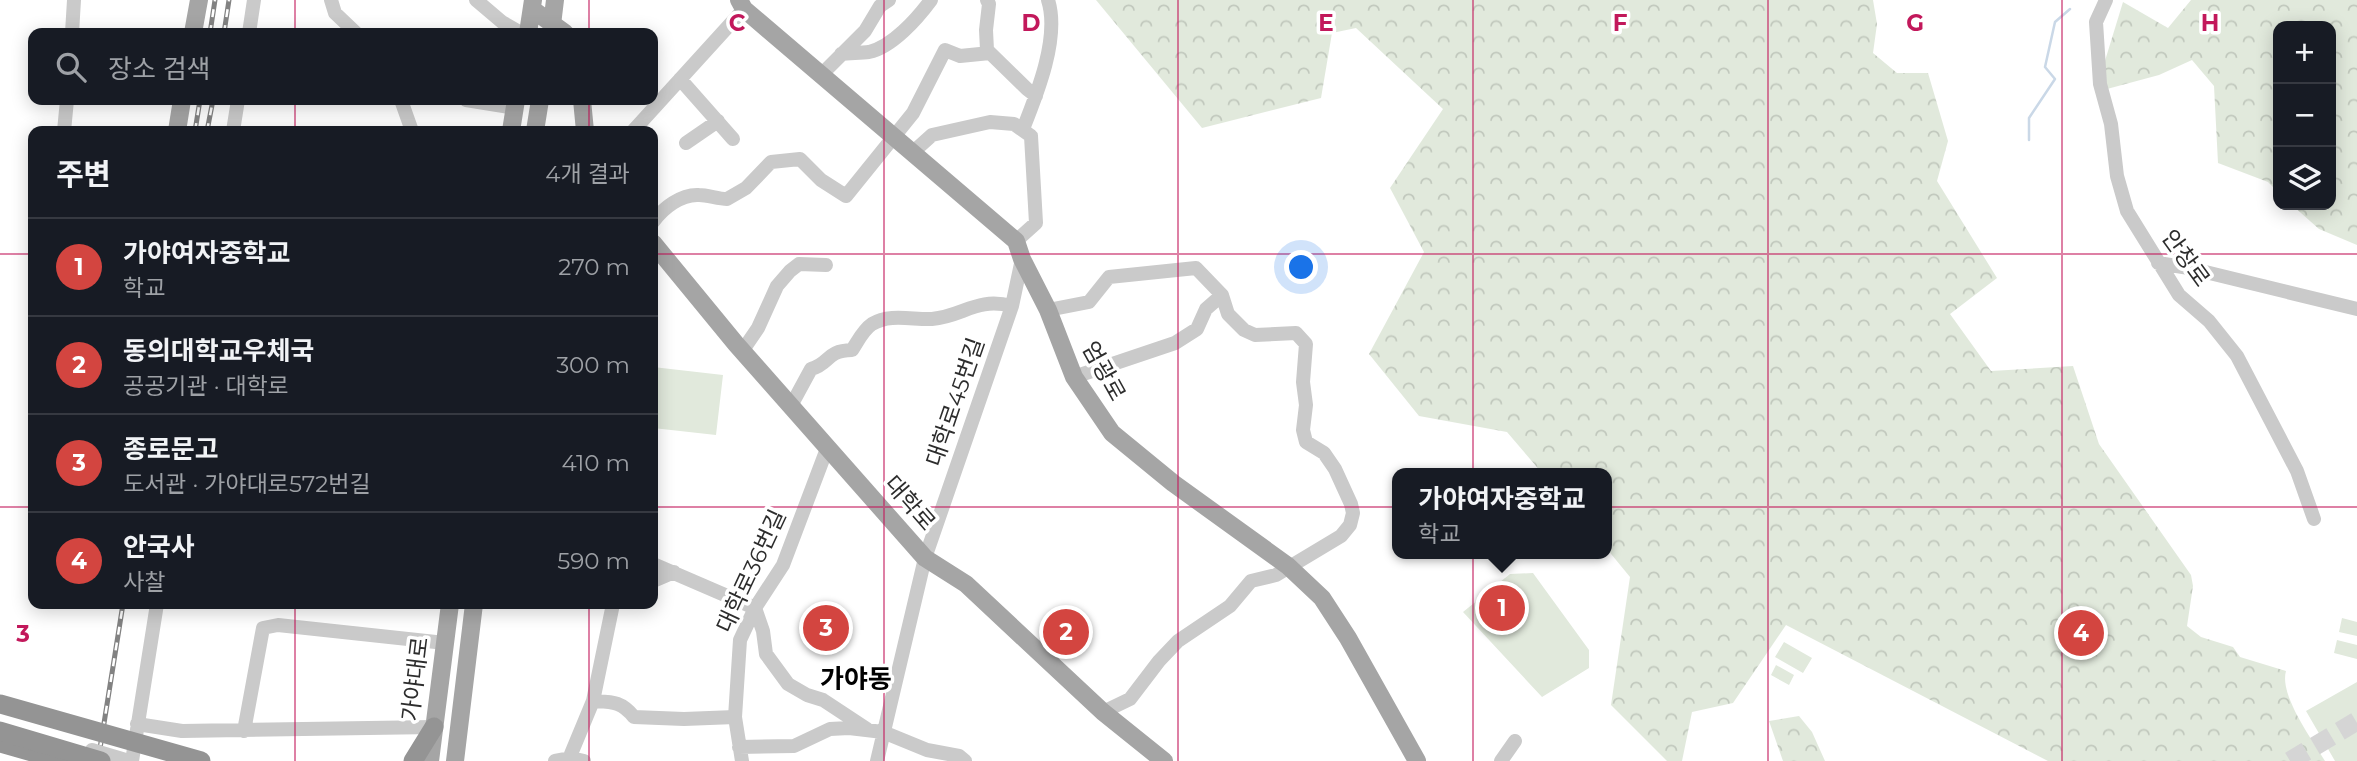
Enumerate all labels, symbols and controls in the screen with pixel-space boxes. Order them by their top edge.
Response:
text: C [729,9,746,37]
text: D [1022,9,1041,37]
text: E [1318,9,1334,37]
text: F [1613,9,1628,37]
text: G [1906,9,1924,37]
text: H [2201,9,2219,37]
map controls [2273,21,2336,210]
button: + [2273,21,2336,84]
search box [28,28,658,105]
icon: search [52,48,90,86]
text: 장소 검색 [108,53,211,85]
button: − [2273,84,2336,147]
button: layers [2273,147,2336,210]
text: 주변 [56,156,111,193]
text: 4개 결과 [545,160,630,188]
street label: 안창로 [2156,224,2216,292]
text: 가야여자중학교 [123,237,290,269]
your location [1284,250,1318,284]
text: 1 [74,253,84,281]
text: 270 m [558,253,630,281]
text: 학교 [123,274,165,302]
street label: 대학로45번길 [920,334,990,470]
text: 동의대학교우체국 [123,335,314,367]
street label: 엄광로 [1076,336,1132,406]
text: 2 [72,351,86,379]
text: 300 m [556,351,630,379]
text: 공공기관 · 대학로 [123,372,289,400]
text: 종로문고 [123,433,219,465]
text: 3 [72,449,86,477]
text: 410 m [561,449,630,477]
popup [1392,468,1612,559]
text: 도서관 · 가야대로572번길 [123,470,371,498]
street label: 대학로 [879,470,941,536]
text: 가야여자중학교 [1418,483,1586,515]
street label: 대학로36번길 [710,505,792,637]
text: 학교 [1418,520,1461,548]
text: 안국사 [123,531,195,563]
text: 4 [71,547,87,575]
text: 590 m [557,547,630,575]
text: 사찰 [123,568,165,596]
pin: 1 [1479,582,1525,634]
pin: 3 [803,602,849,654]
pin: 2 [1043,606,1089,658]
pin: 4 [2058,607,2104,659]
text: 3 [15,620,30,648]
street label: 가야대로 [396,635,434,723]
district label: 가야동 [820,663,892,695]

